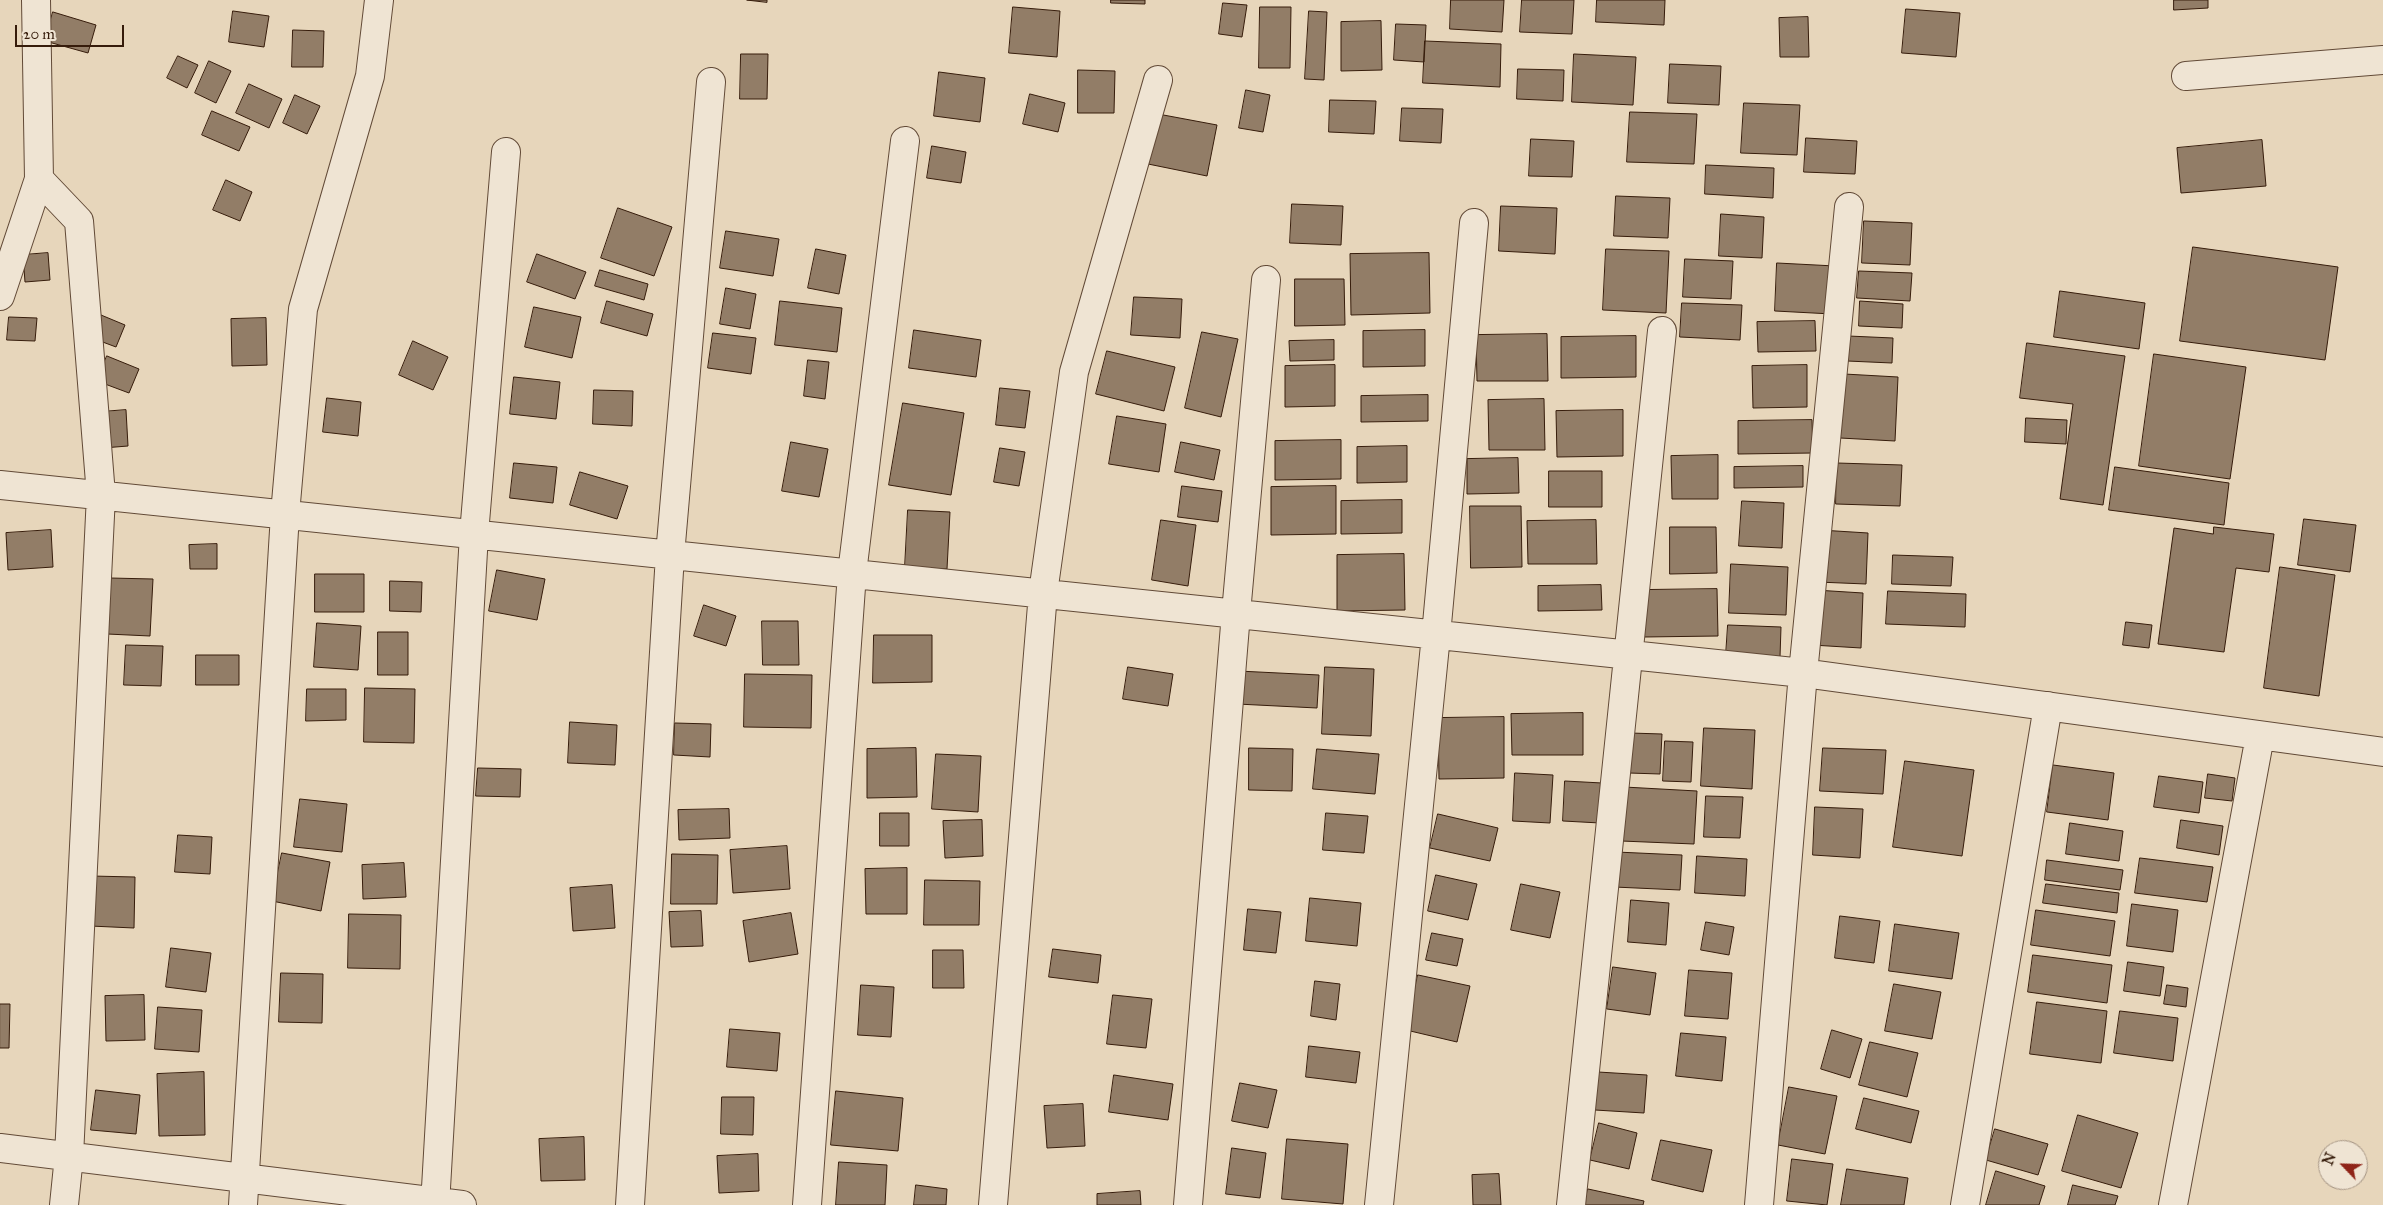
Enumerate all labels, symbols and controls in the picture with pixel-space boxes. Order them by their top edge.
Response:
scale bar [18,15,126,47]
text: 20 m [23,25,55,43]
north arrow [2318,1140,2368,1190]
text: N [2320,1150,2340,1168]

